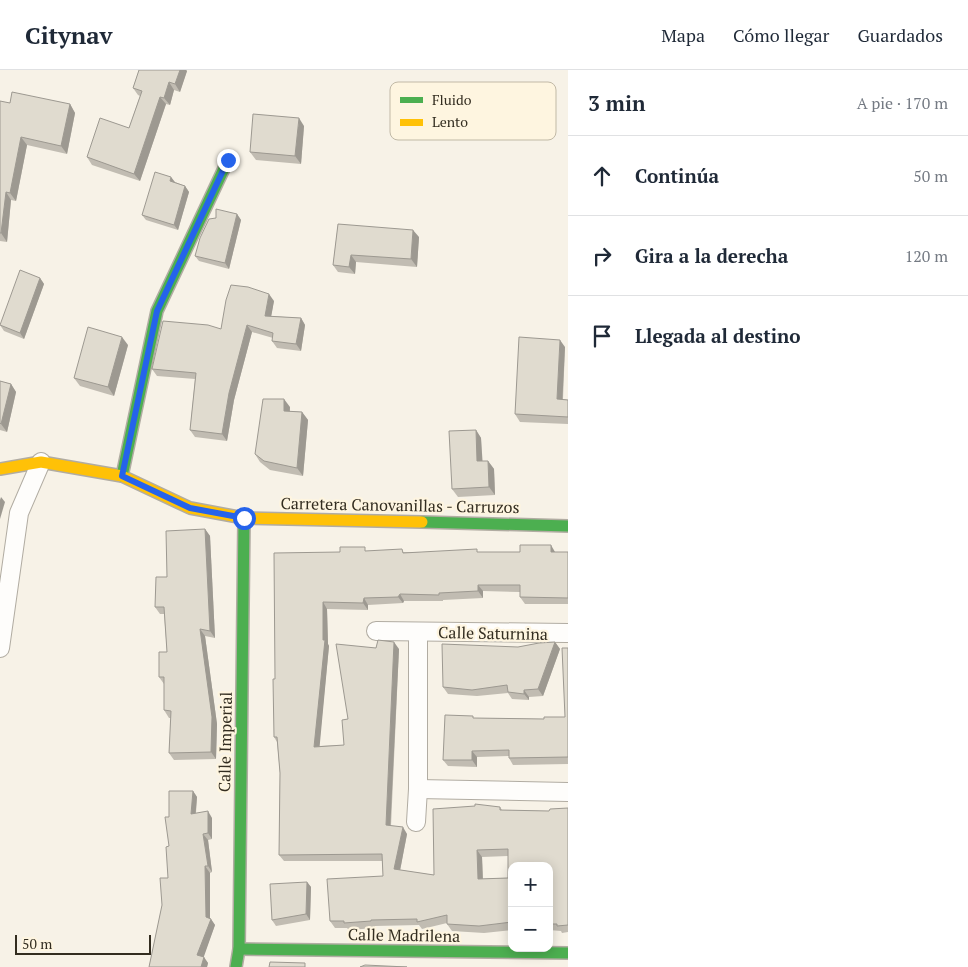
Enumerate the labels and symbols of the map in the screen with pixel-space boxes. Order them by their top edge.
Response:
legend [390,82,556,140]
text: Fluido [432,90,472,109]
text: Lento [432,112,468,131]
route end [217,149,240,172]
street label: Carretera Canovanillas - Carruzos [280,492,520,518]
route start [233,507,256,530]
street label: Calle Saturnina [438,621,548,645]
street label: Calle Imperial [213,691,237,792]
street label: Calle Madrilena [348,923,460,947]
scale bar [15,932,151,955]

